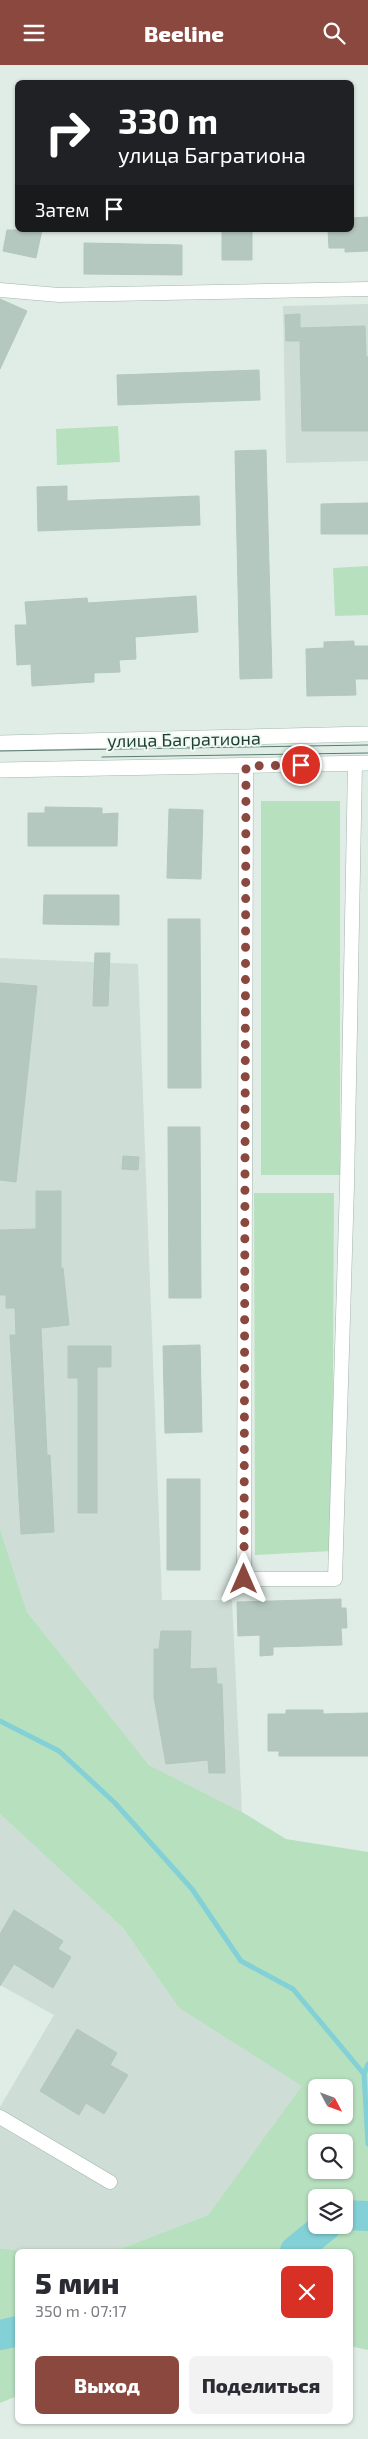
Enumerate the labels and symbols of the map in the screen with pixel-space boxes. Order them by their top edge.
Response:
street label: улица Багратиона [107,727,261,751]
pin [280,744,322,786]
position arrow [217,1552,269,1604]
north arrow [308,2079,352,2124]

